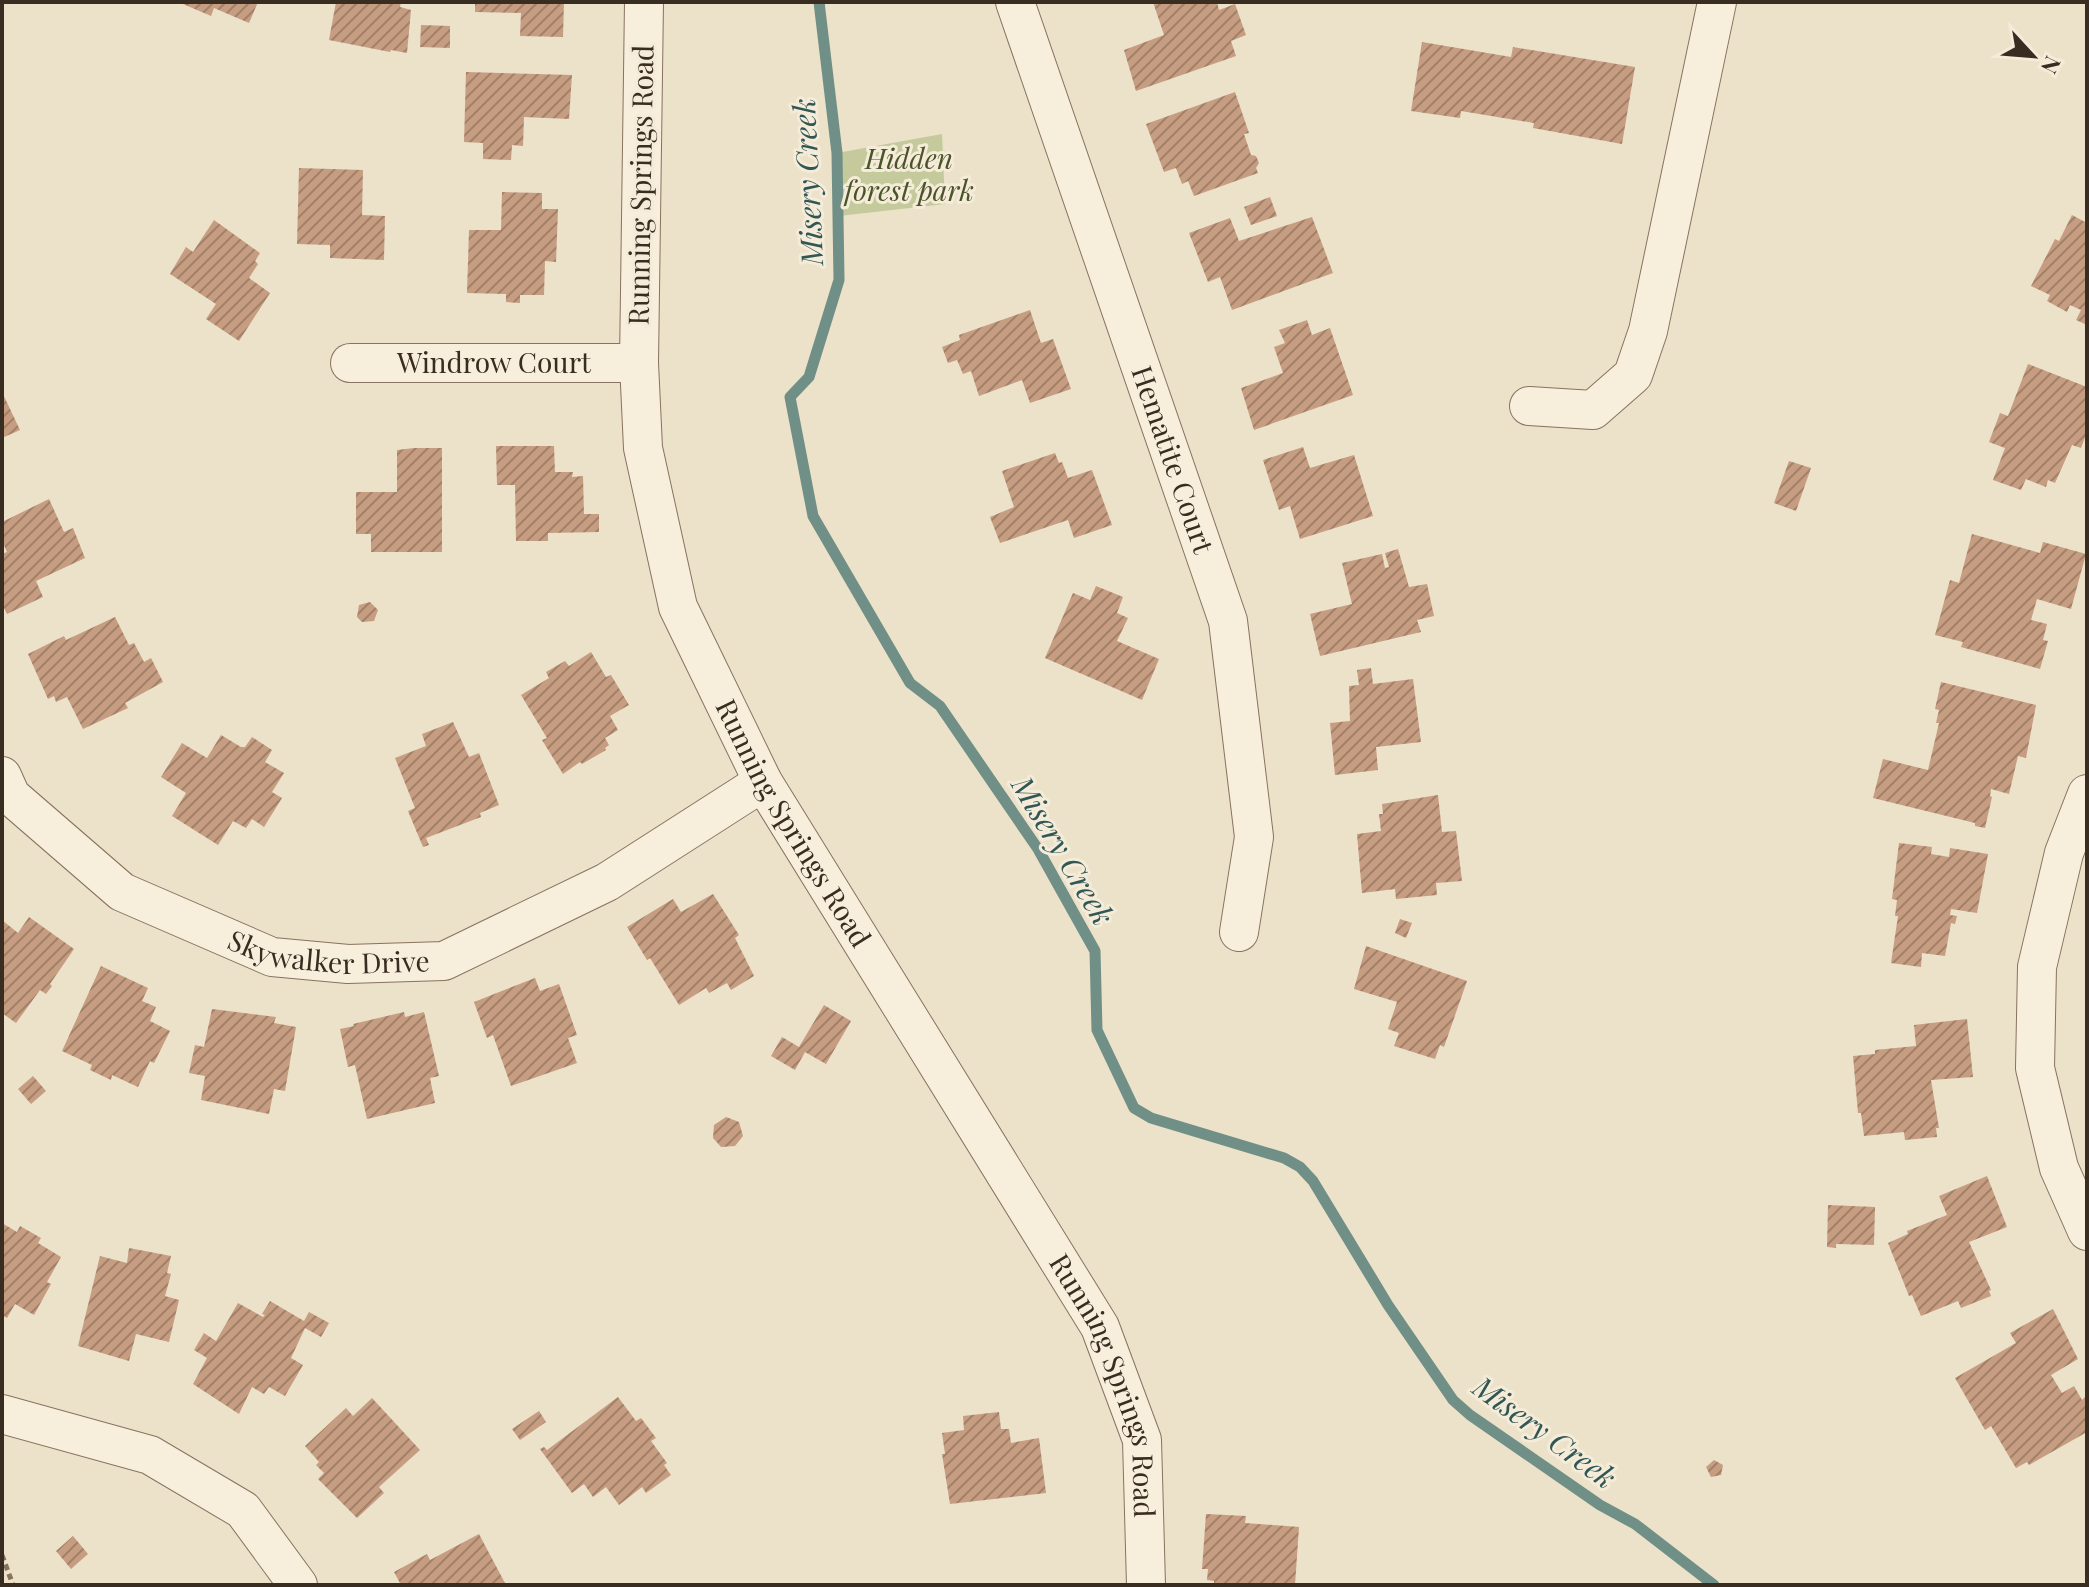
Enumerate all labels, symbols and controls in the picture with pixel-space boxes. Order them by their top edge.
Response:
north arrow [1993,16,2073,96]
street label: Running Springs Road [619,44,660,326]
text: N [2035,51,2069,79]
water label: Misery Creek [783,97,831,269]
park label: Hidden forest park [843,139,974,208]
street label: Windrow Court [396,343,592,380]
street label: Hematite Court [1124,360,1224,559]
street label: Running Springs Road [708,692,880,953]
water label: Misery Creek [1002,766,1124,932]
street label: Skywalker Drive [223,920,430,981]
street label: Running Springs Road [1042,1246,1164,1518]
water label: Misery Creek [1464,1365,1625,1497]

